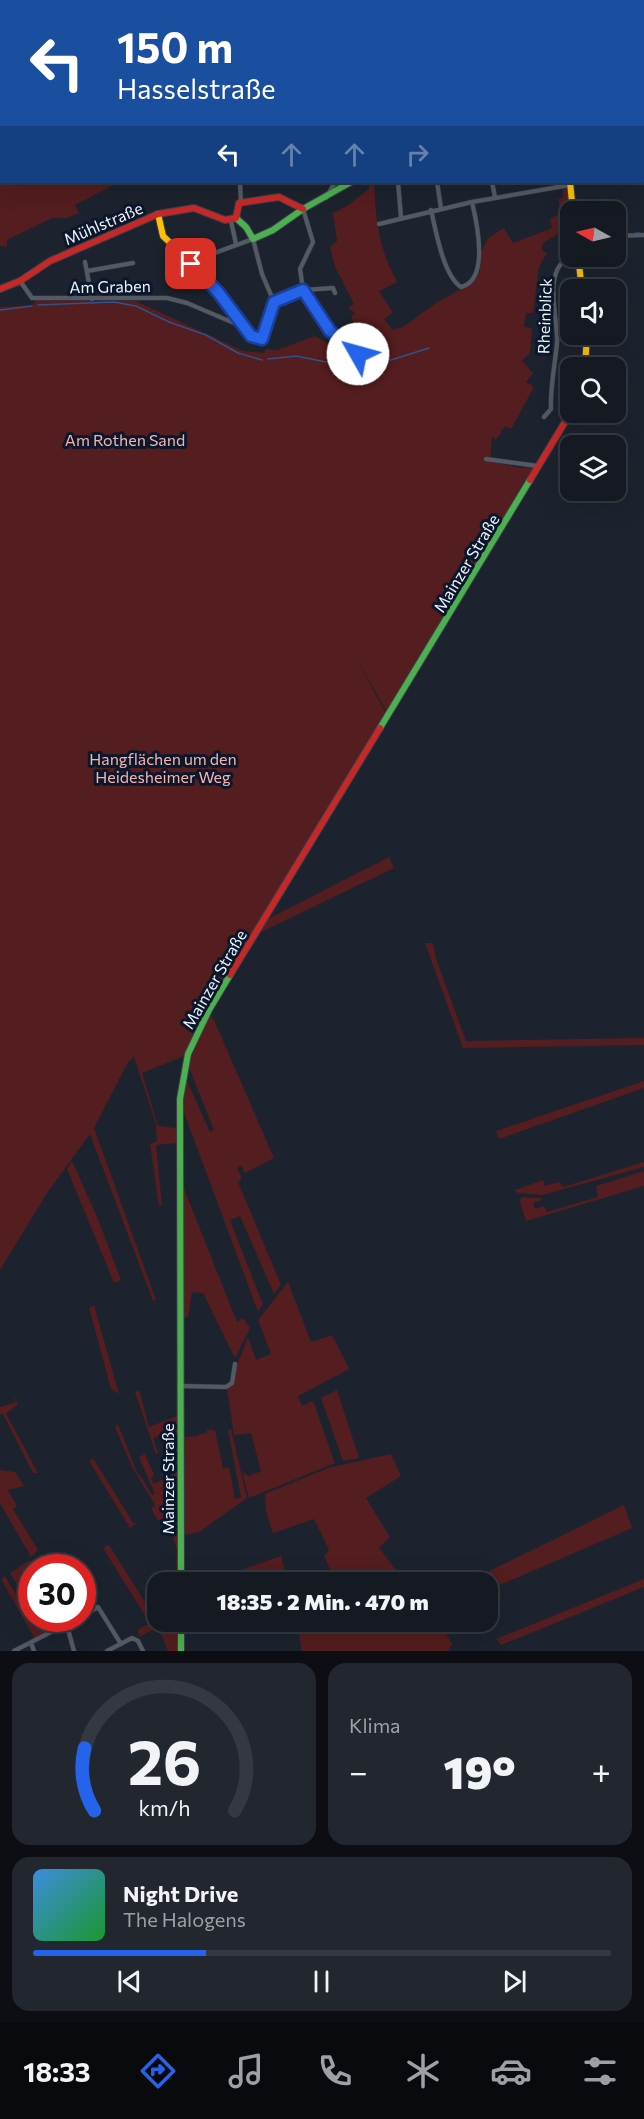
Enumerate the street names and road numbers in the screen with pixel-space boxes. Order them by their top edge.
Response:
street label: Mühlstraße [61,198,145,248]
street label: Am Graben [69,276,151,296]
street label: Rheinblick [533,277,555,354]
street label: Mainzer Straße [429,510,503,616]
street label: Mainzer Straße [178,926,250,1032]
street label: Mainzer Straße [158,1423,177,1535]

